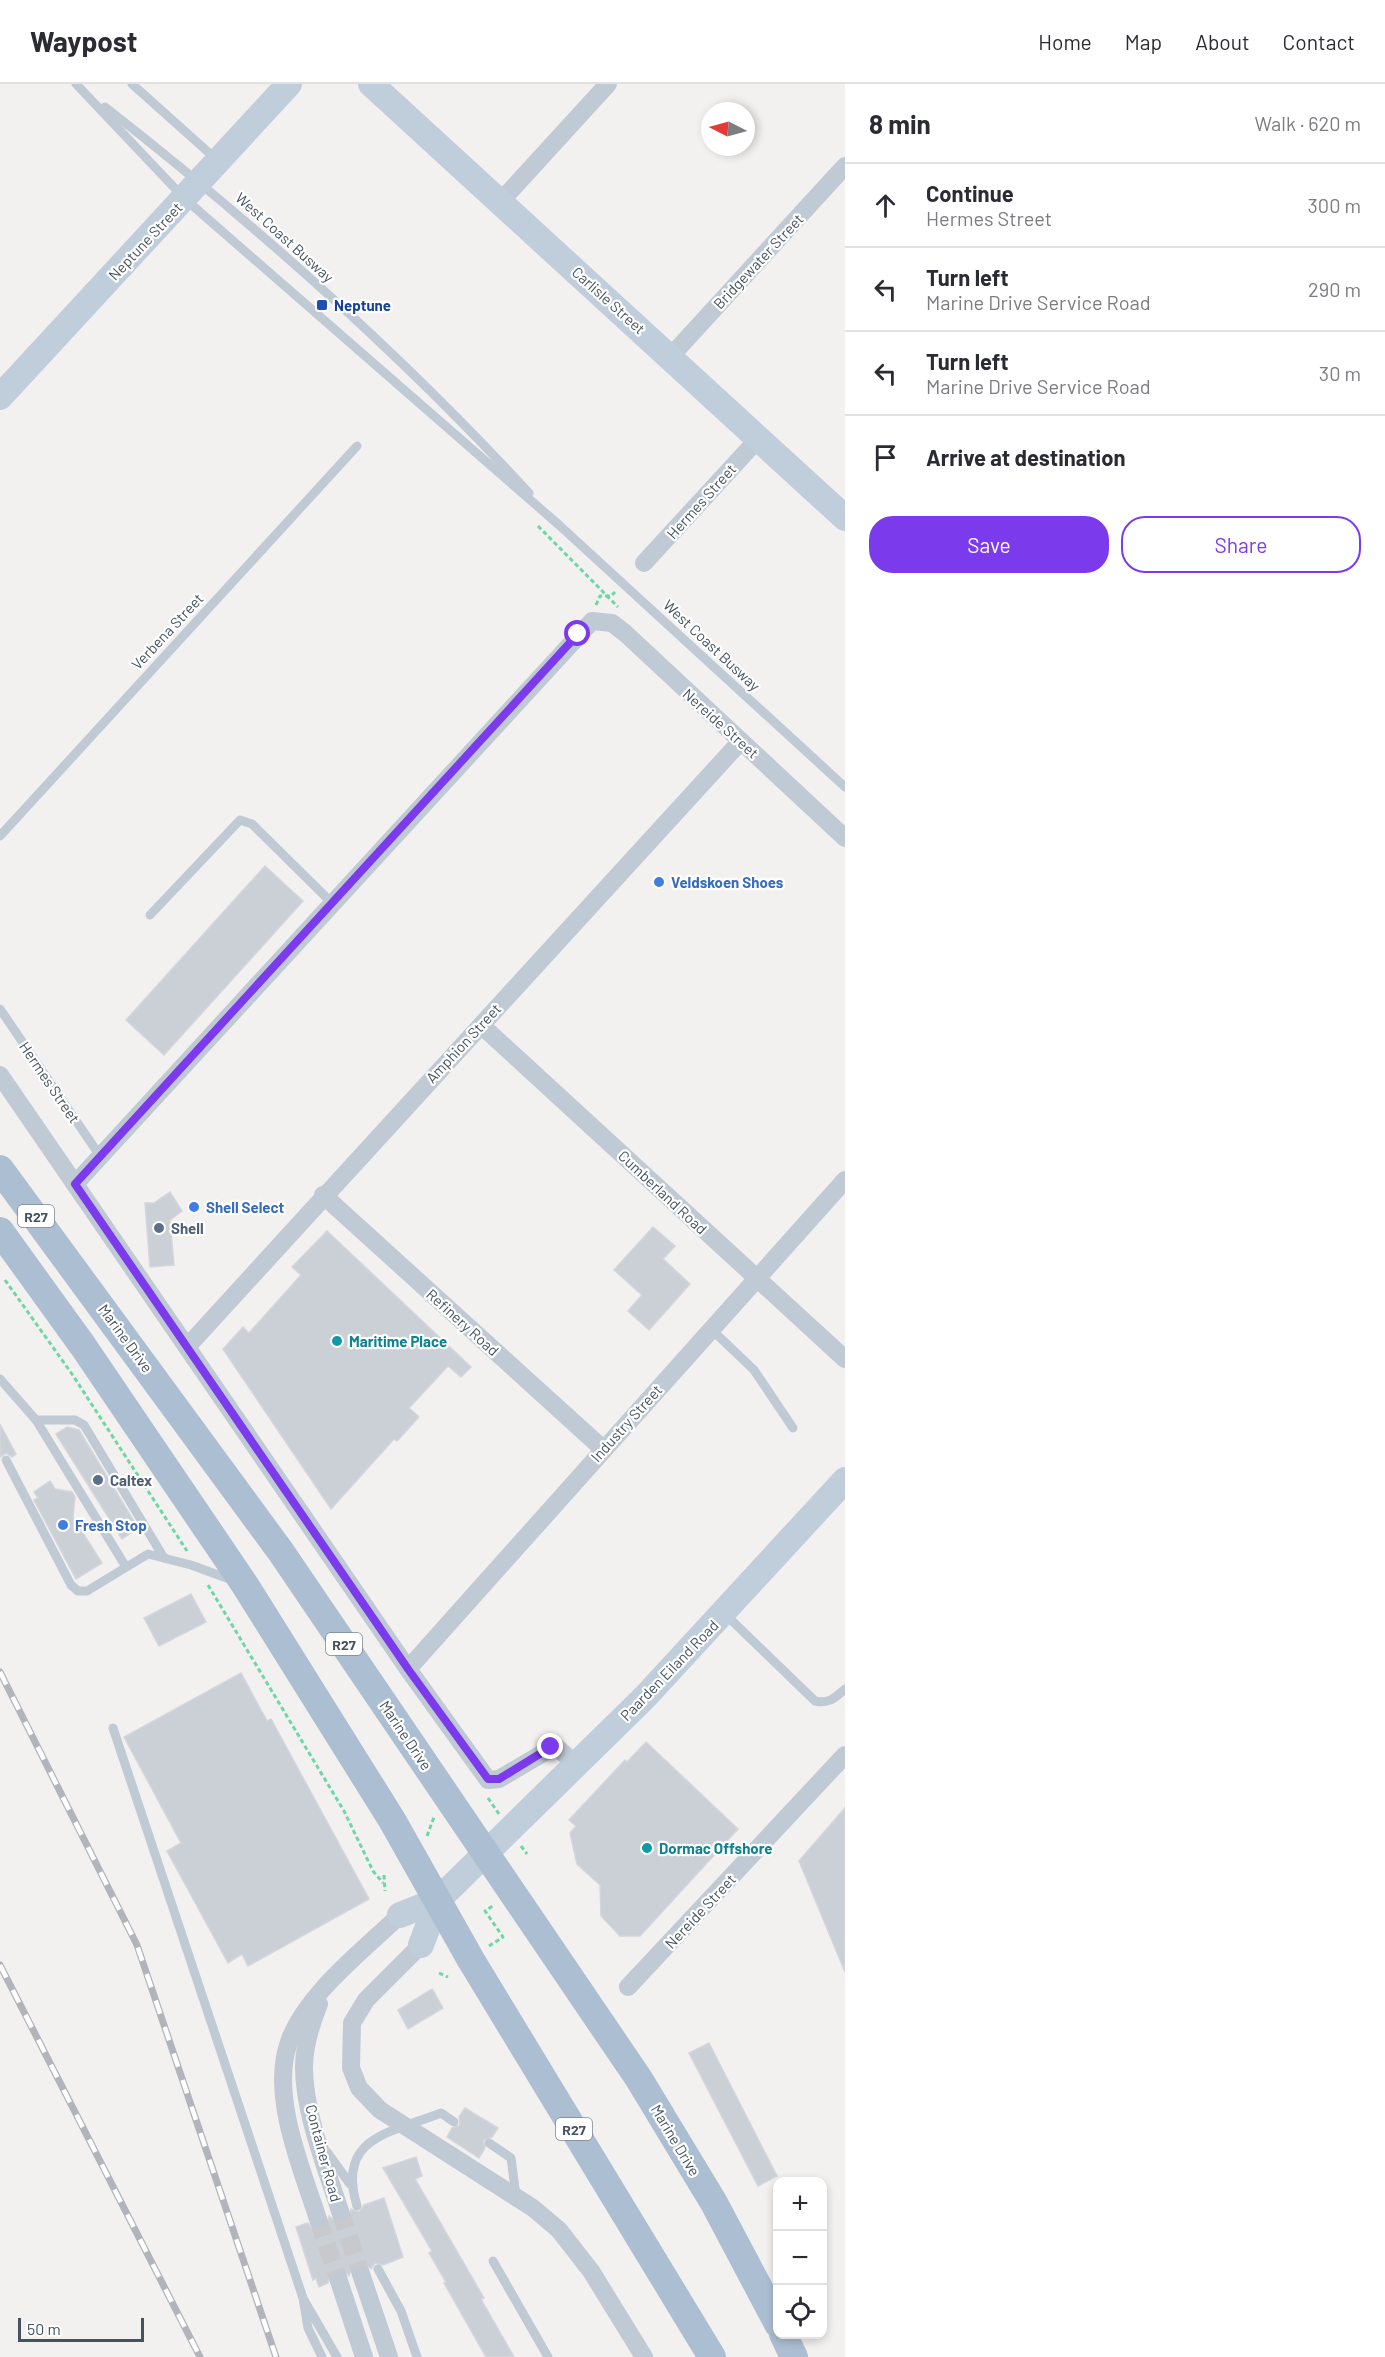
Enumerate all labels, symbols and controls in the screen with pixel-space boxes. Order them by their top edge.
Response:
text: Waypost [30,24,137,58]
text: Home [1038,29,1092,54]
text: Map [1125,29,1162,54]
text: About [1195,29,1250,54]
text: Contact [1283,29,1355,54]
north arrow [701,102,755,156]
text: 8 min [869,108,931,139]
text: Walk · 620 m [1254,111,1361,135]
text: Continue [926,180,1014,206]
street label: West Coast Busway [232,188,338,286]
icon: ahead [869,189,902,222]
text: 300 m [1308,193,1361,217]
street label: Neptune Street [104,198,186,284]
text: Hermes Street [926,206,1052,230]
street label: Bridgewater Street [709,210,807,312]
street label: Carlisle Street [569,263,649,337]
text: Turn left [926,264,1009,290]
icon: left [869,273,902,306]
text: 290 m [1308,277,1361,301]
text: Marine Drive Service Road [926,290,1151,314]
place label: Neptune [334,296,391,314]
marker: Neptune [315,298,329,312]
text: Turn left [926,348,1009,374]
icon: left [869,357,902,390]
text: 30 m [1319,361,1361,385]
text: Marine Drive Service Road [926,374,1151,398]
icon: arrive [869,441,902,474]
text: Arrive at destination [926,444,1125,470]
street label: Hermes Street [663,460,739,542]
button: Save [869,516,1109,573]
button: Share [1121,516,1361,573]
street label: Verbena Street [127,589,207,673]
street label: West Coast Busway [660,596,764,694]
route start [564,620,590,646]
street label: Nereide Street [679,684,763,762]
place label: Veldskoen Shoes [671,873,784,891]
marker: Veldskoen Shoes [652,875,666,889]
street label: Amphion Street [422,1000,504,1086]
street label: Hermes Street [16,1038,84,1126]
street label: Cumberland Road [615,1146,711,1238]
place label: Shell Select [206,1198,285,1216]
marker: Shell Select [187,1200,201,1214]
road number: R27 [18,1205,54,1227]
place label: Shell [171,1219,204,1237]
marker: Shell [152,1221,166,1235]
street label: Refinery Road [423,1285,503,1359]
street label: Marine Drive [95,1300,157,1376]
place label: Maritime Place [349,1332,447,1350]
marker: Maritime Place [330,1334,344,1348]
street label: Industry Street [587,1381,665,1465]
place label: Caltex [110,1471,152,1489]
marker: Caltex [91,1473,105,1487]
place label: Fresh Stop [75,1516,147,1534]
marker: Fresh Stop [56,1518,70,1532]
street label: Paarden Eiland Road [616,1616,722,1724]
road number: R27 [326,1633,362,1655]
street label: Marine Drive [376,1697,436,1773]
route end [537,1733,563,1759]
place label: Dormac Offshore [659,1839,772,1857]
marker: Dormac Offshore [640,1841,654,1855]
street label: Nereide Street [661,1870,739,1952]
street label: Marine Drive [648,2101,704,2179]
street label: Container Road [302,2102,346,2204]
road number: R27 [556,2118,592,2140]
map controls [773,2177,827,2339]
button: + [773,2177,827,2231]
button: − [773,2231,827,2285]
button: locate [773,2285,827,2339]
scale bar [18,2315,144,2342]
text: 50 m [27,2319,61,2338]

